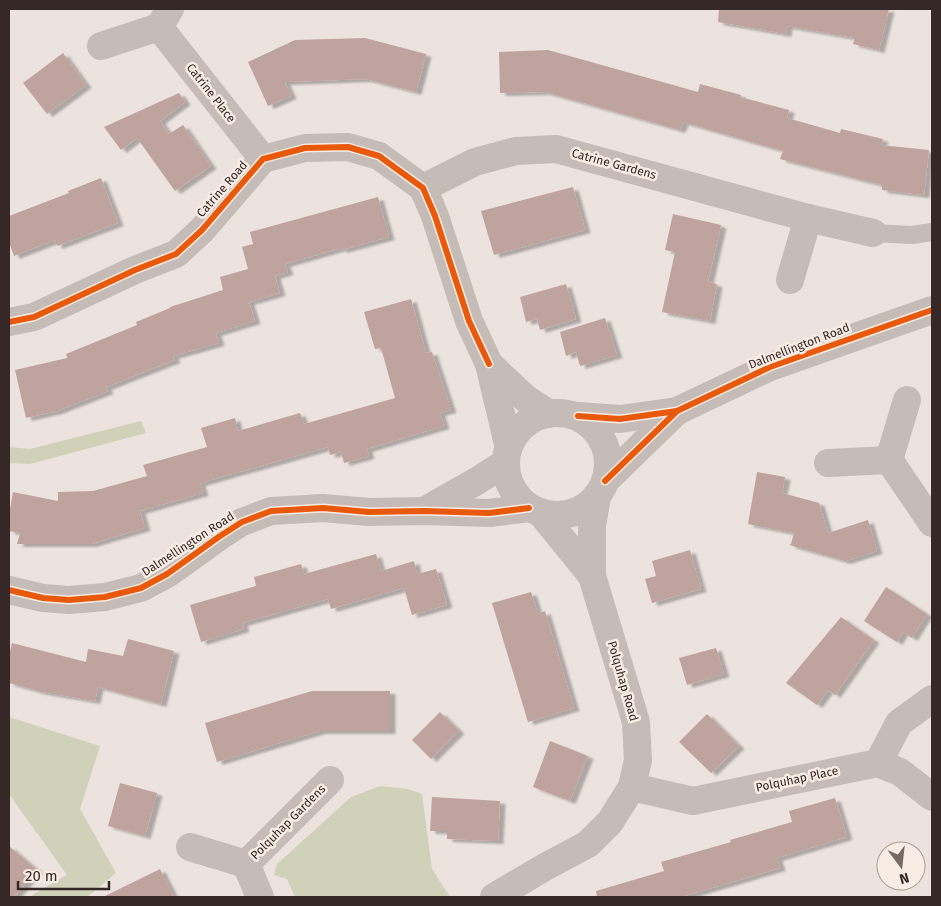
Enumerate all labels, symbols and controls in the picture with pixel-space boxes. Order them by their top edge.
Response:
street label: Catrine Place [184,61,238,125]
street label: Catrine Gardens [570,146,658,182]
street label: Catrine Road [194,158,250,220]
street label: Dalmellington Road [747,320,851,372]
street label: Dalmellington Road [139,509,237,579]
street label: Polquhap Road [605,639,641,723]
street label: Polquhap Place [754,763,840,795]
street label: Polquhap Gardens [248,781,329,862]
north arrow [876,841,926,891]
scale bar [18,858,109,890]
text: 20 m [25,867,58,885]
text: N [898,869,911,887]

